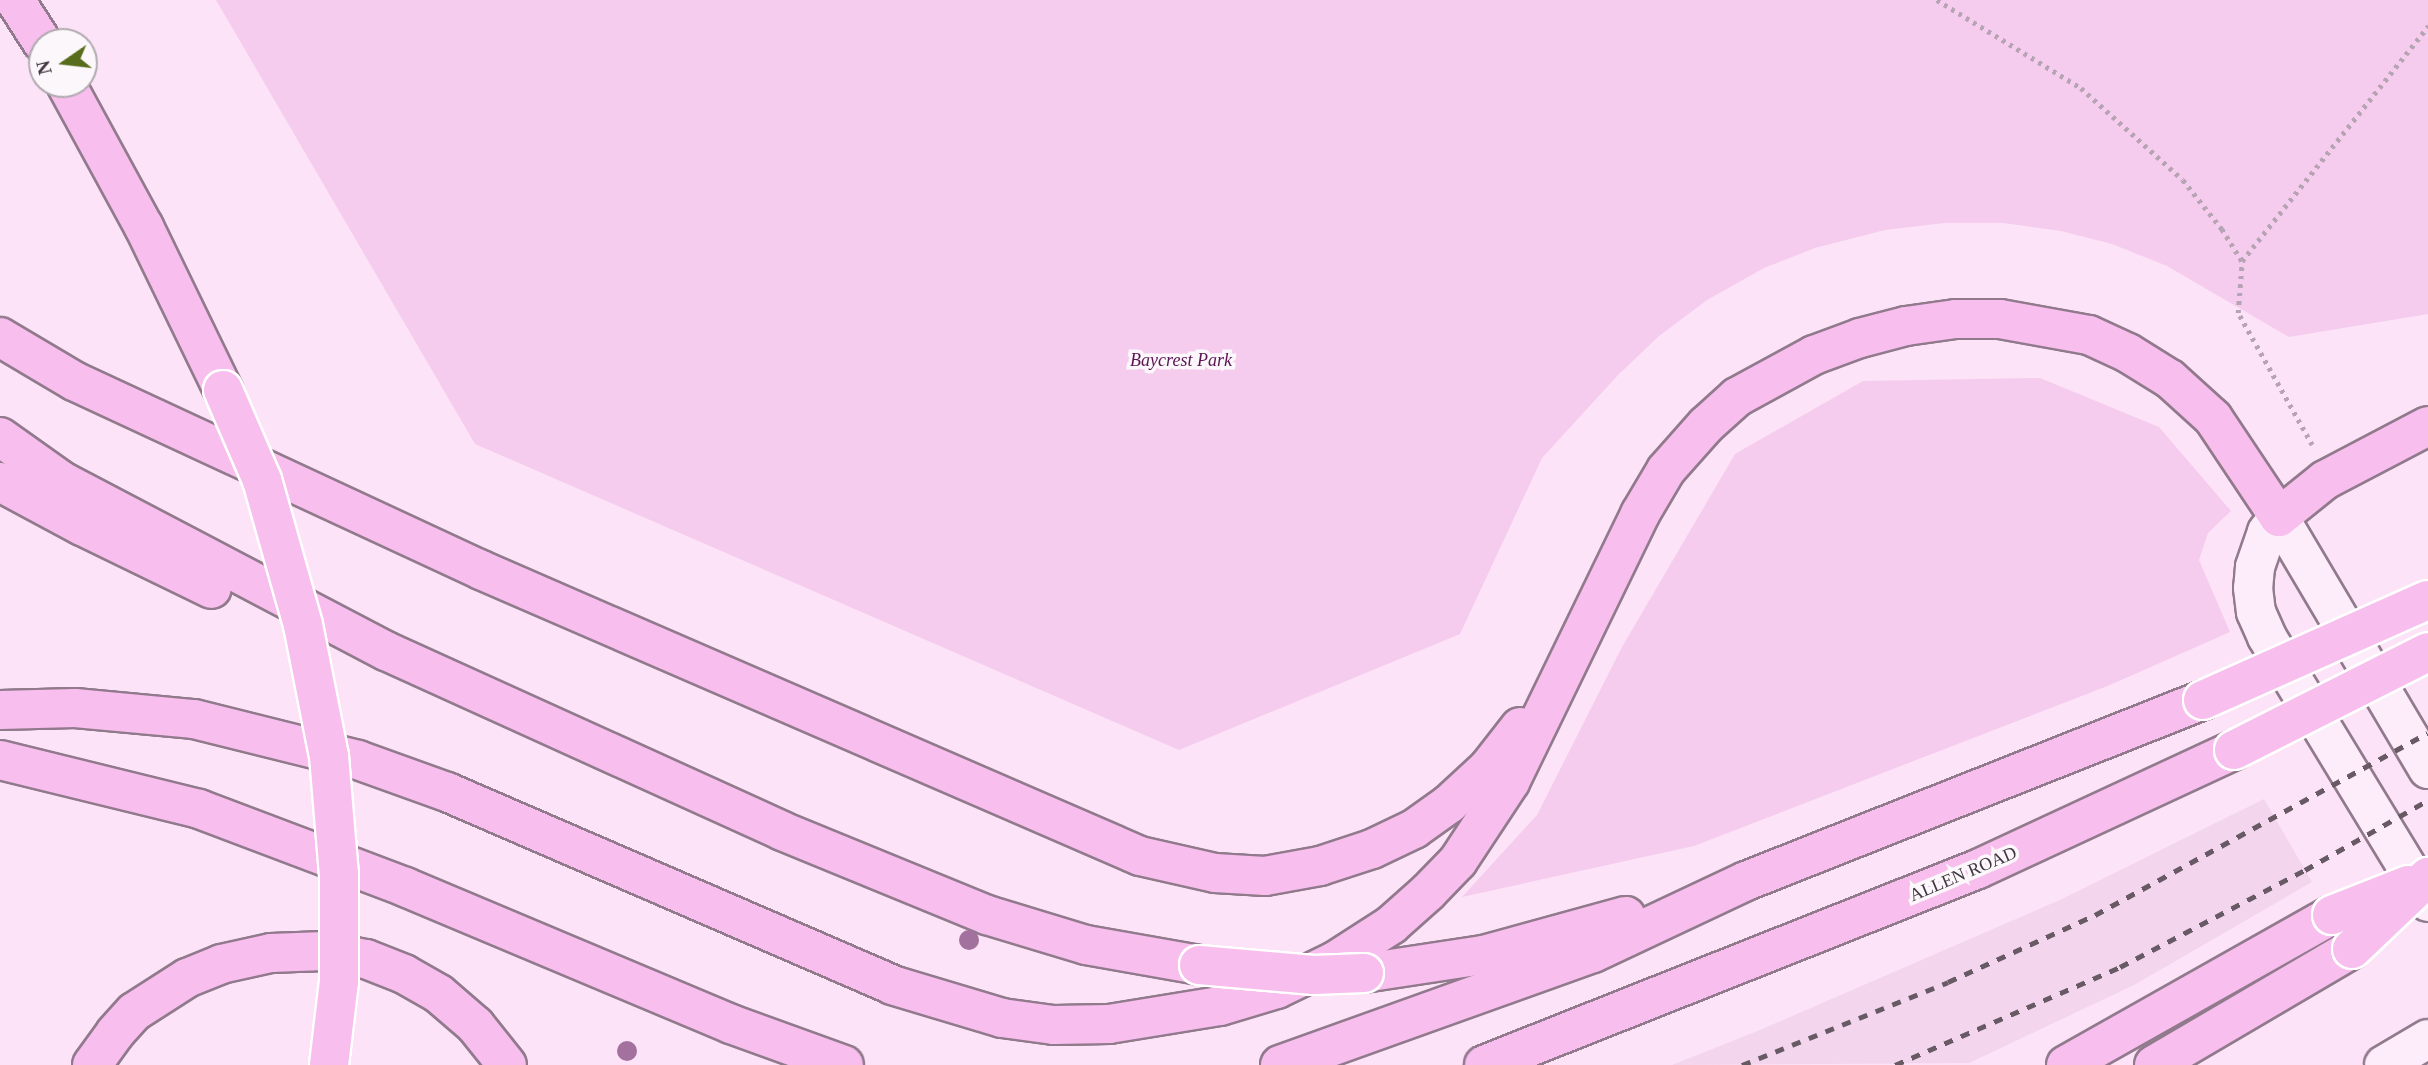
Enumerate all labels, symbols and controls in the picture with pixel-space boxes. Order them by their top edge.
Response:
north arrow [28,28,98,98]
text: N [32,59,56,77]
park label: Baycrest Park [1130,349,1232,371]
street label: ALLEN ROAD [1906,842,2020,906]

